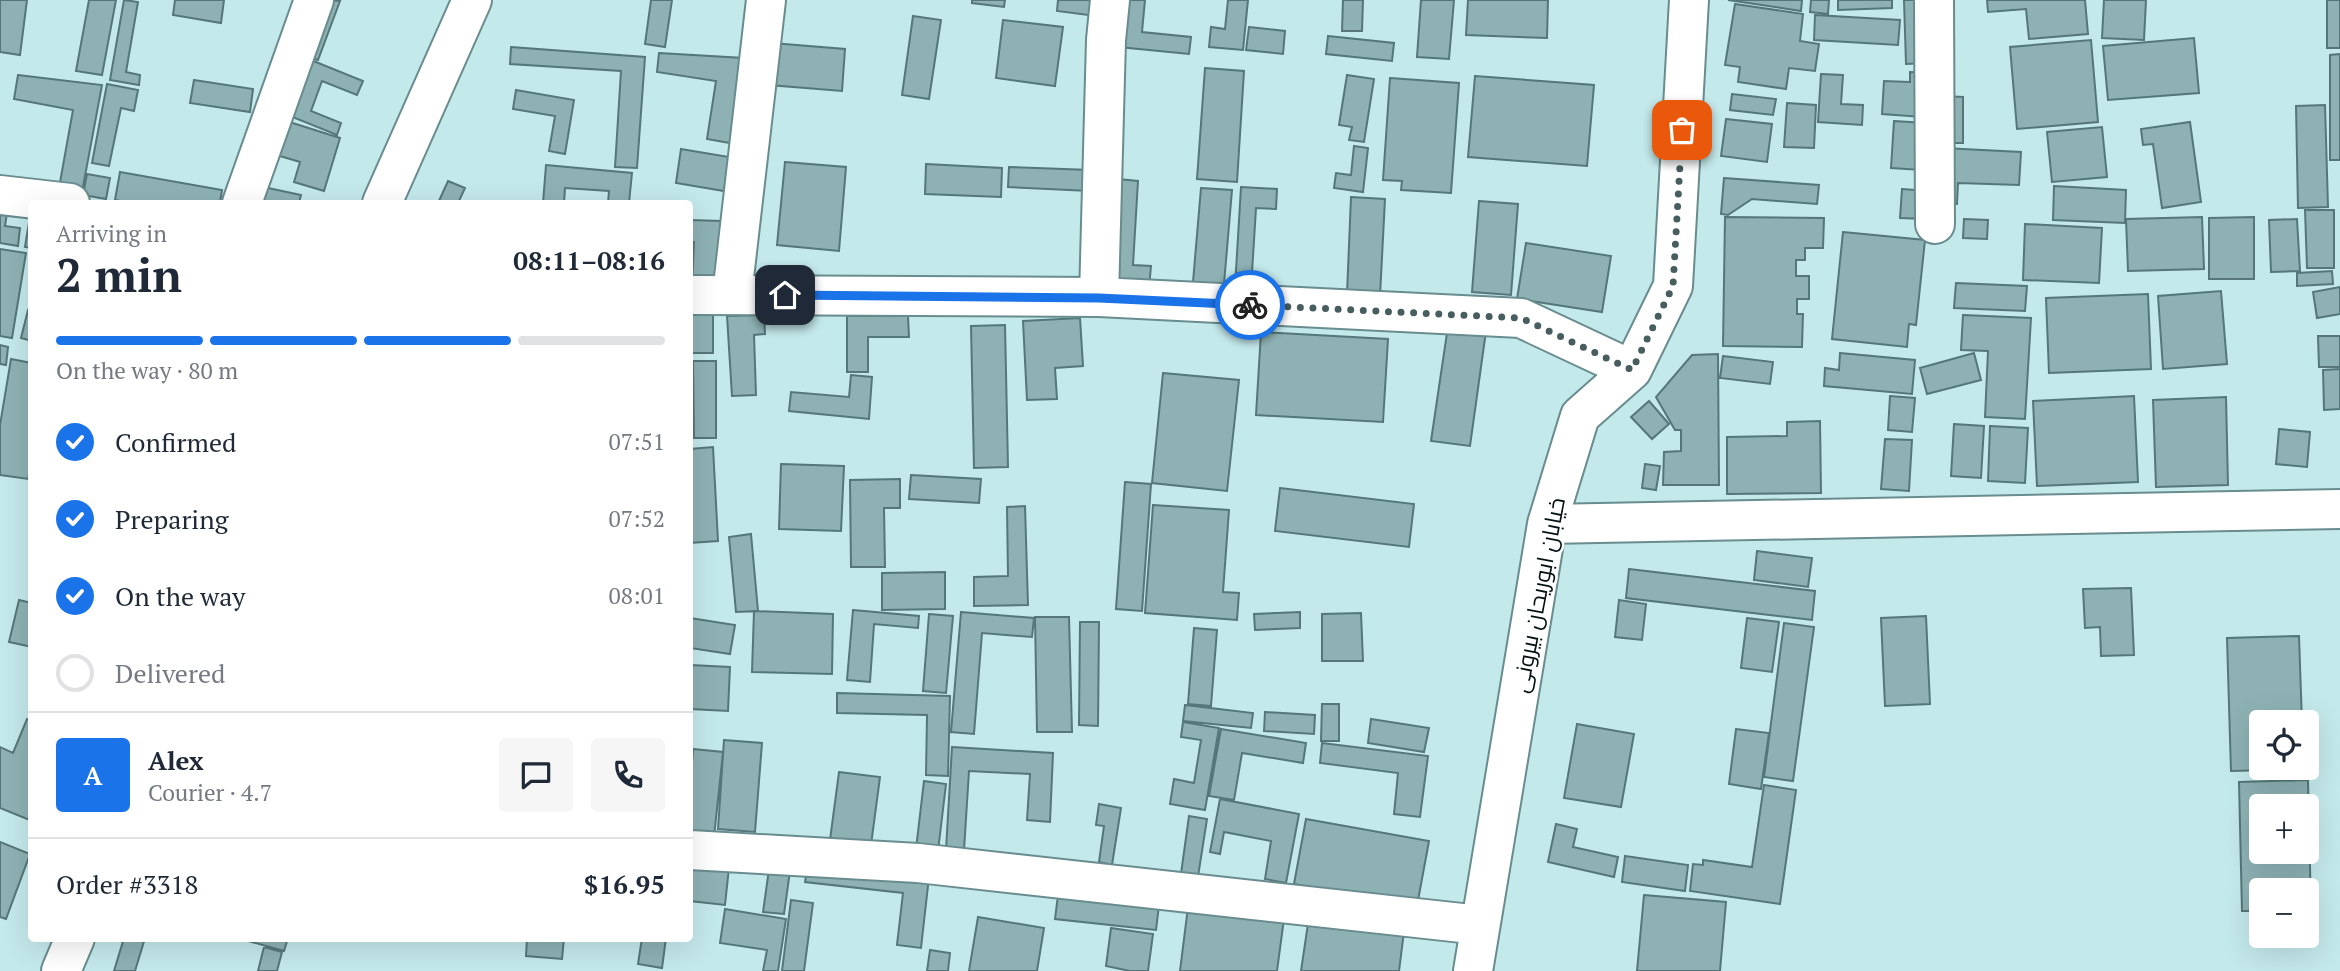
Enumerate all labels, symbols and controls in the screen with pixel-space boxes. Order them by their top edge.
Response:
pin [1652,100,1712,160]
icon: bag [1663,111,1701,149]
text: Arriving in [56,218,167,249]
text: 08:11–08:16 [513,243,665,277]
text: 2 min [56,244,182,305]
pin [755,265,815,325]
courier [1215,270,1285,340]
icon: home [766,276,804,314]
icon: bike [1231,286,1269,324]
text: On the way · 80 m [56,355,238,386]
icon: check [56,423,94,461]
text: Confirmed [115,425,236,459]
text: 07:51 [608,426,665,457]
street label: خیابان ابوریحان بیرونی [1504,495,1572,695]
icon: check [56,500,94,538]
text: Preparing [115,502,228,536]
text: 07:52 [608,503,665,534]
icon: check [56,577,94,615]
text: On the way [115,579,246,613]
text: 08:01 [608,580,665,611]
text: Delivered [115,656,225,690]
map controls [2249,710,2319,948]
button: locate [2249,710,2319,780]
button: chat [499,738,573,812]
button: phone [591,738,665,812]
text: Alex [148,743,204,777]
text: A [84,758,102,792]
text: Courier · 4.7 [148,777,272,808]
button: + [2249,794,2319,864]
text: Order #3318 [56,867,198,901]
text: $16.95 [584,867,665,901]
button: − [2249,878,2319,948]

